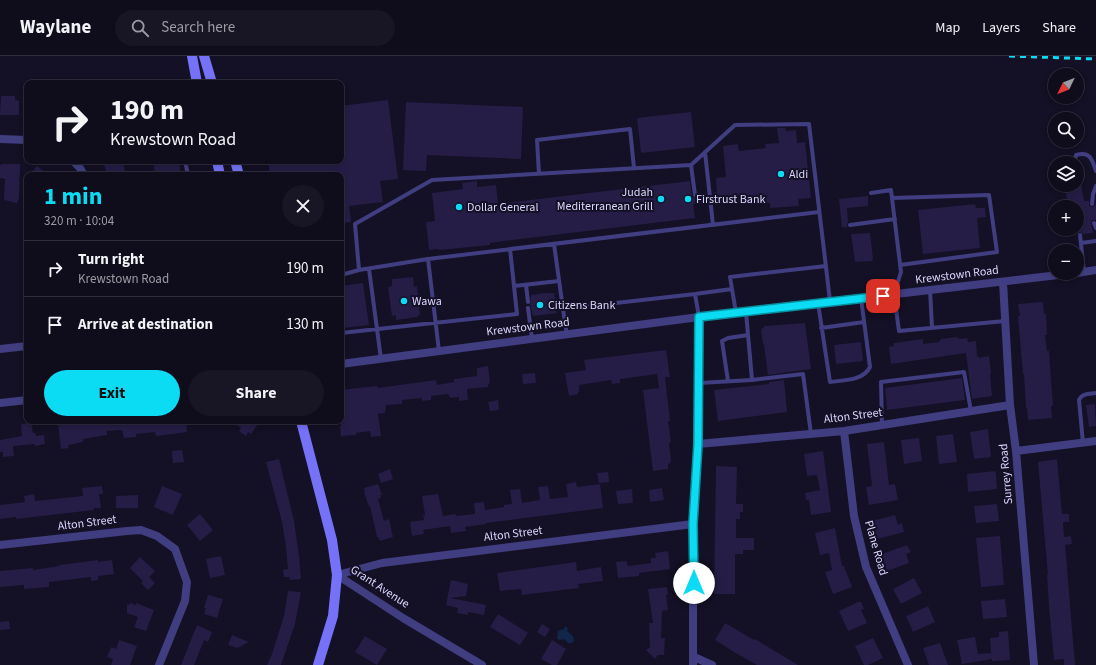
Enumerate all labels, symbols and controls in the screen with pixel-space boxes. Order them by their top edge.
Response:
search box [115,10,395,46]
text: Waylane [20,14,91,41]
icon: search [129,17,151,39]
text: Search here [161,17,235,38]
text: Map [935,18,960,38]
text: Layers [982,18,1020,38]
text: Share [1042,18,1076,38]
north arrow [1048,68,1084,104]
map controls [1048,68,1084,280]
text: 190 m [110,90,184,130]
icon: right [44,96,96,148]
button: search [1048,112,1084,148]
text: Krewstown Road [110,127,236,152]
button: layers [1048,156,1084,192]
place label: Aldi [789,166,808,183]
marker: Aldi [776,169,786,179]
text: 1 min [44,179,102,214]
place label: Judah Mediterranean Grill [557,184,653,215]
button: close [282,185,324,227]
place label: Firstrust Bank [696,191,765,208]
marker: Judah Mediterranean Grill [656,194,666,204]
marker: Firstrust Bank [683,194,693,204]
place label: Dollar General [467,199,538,216]
button: + [1048,200,1084,236]
marker: Dollar General [454,202,464,212]
text: 320 m · 10:04 [44,212,114,230]
button: − [1048,244,1084,280]
text: Turn right [78,249,144,270]
icon: right [44,258,66,280]
text: 190 m [286,258,324,279]
street label: Krewstown Road [914,261,1000,289]
text: Krewstown Road [78,270,169,288]
pin [866,279,900,313]
icon: arrive [872,285,894,307]
place label: Wawa [412,293,442,310]
marker: Wawa [399,296,409,306]
place label: Citizens Bank [548,297,615,314]
marker: Citizens Bank [535,300,545,310]
street label: Krewstown Road [485,313,571,341]
icon: arrive [44,314,66,336]
text: Arrive at destination [78,314,213,335]
text: 130 m [286,314,324,335]
button: Exit [44,370,180,416]
button: Share [188,370,324,416]
street label: Alton Street [823,404,883,428]
street label: Surrey Road [995,443,1017,505]
street label: Alton Street [57,511,117,535]
street label: Plane Road [860,518,892,578]
street label: Alton Street [483,522,543,546]
street label: Grant Avenue [347,562,413,612]
position arrow [673,562,715,604]

